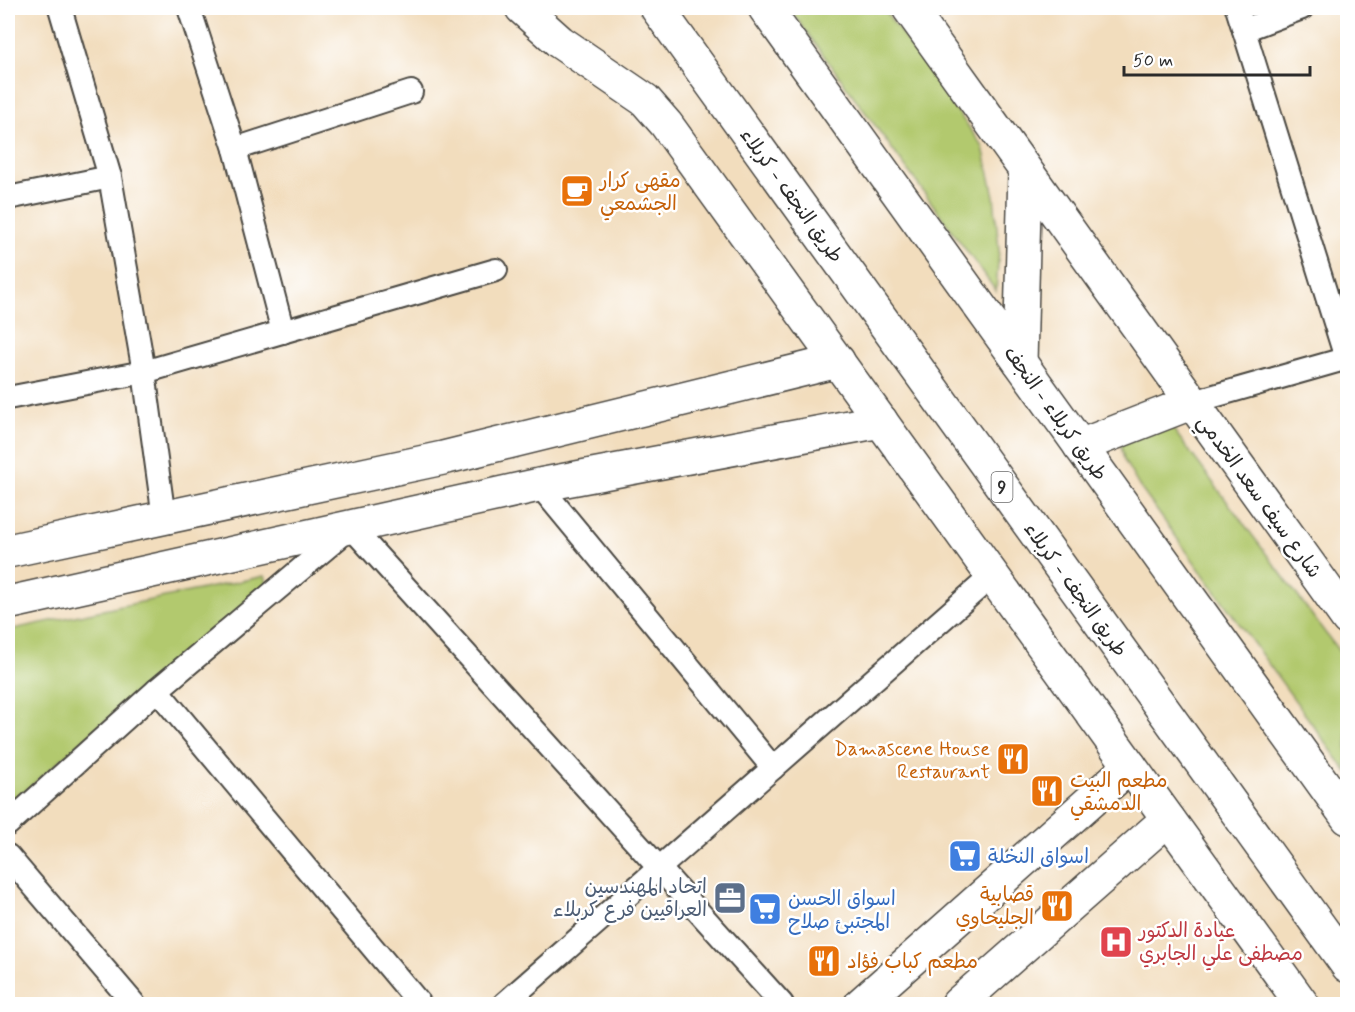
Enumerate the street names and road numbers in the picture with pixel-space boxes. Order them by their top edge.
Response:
street label: طريق النجف - كربلاء [733,123,849,269]
street label: طريق كربلاء - النجف [997,341,1113,487]
street label: شارع سيف سعد الخدمي [1188,410,1327,586]
road number: 9 [992,472,1012,502]
street label: طريق النجف - كربلاء [1017,517,1133,663]

